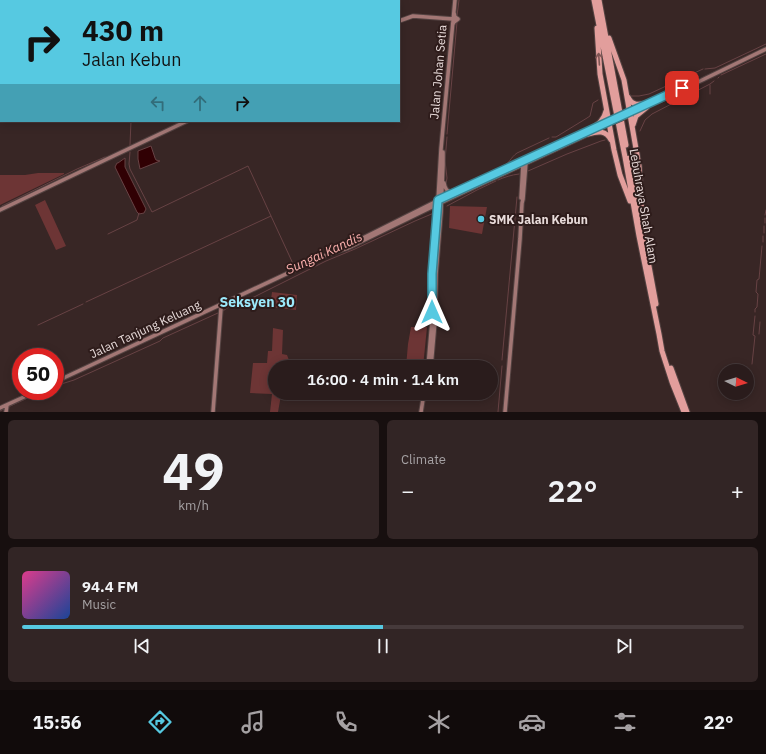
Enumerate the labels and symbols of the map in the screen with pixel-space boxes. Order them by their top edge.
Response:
street label: Jalan Johan Setia [426,24,450,120]
one-way arrow [595,53,603,66]
pin [665,71,699,105]
street label: Lebuhraya Shah Alam [626,147,662,265]
place label: SMK Jalan Kebun [489,212,588,227]
marker: SMK Jalan Kebun [476,214,486,224]
water label: Sungai Kandis [283,228,365,278]
position arrow [411,291,453,333]
district label: Seksyen 30 [219,293,295,311]
street label: Jalan Tanjung Keluang [87,296,203,361]
speed limit sign: 50 [12,348,64,400]
north arrow [718,364,754,400]

